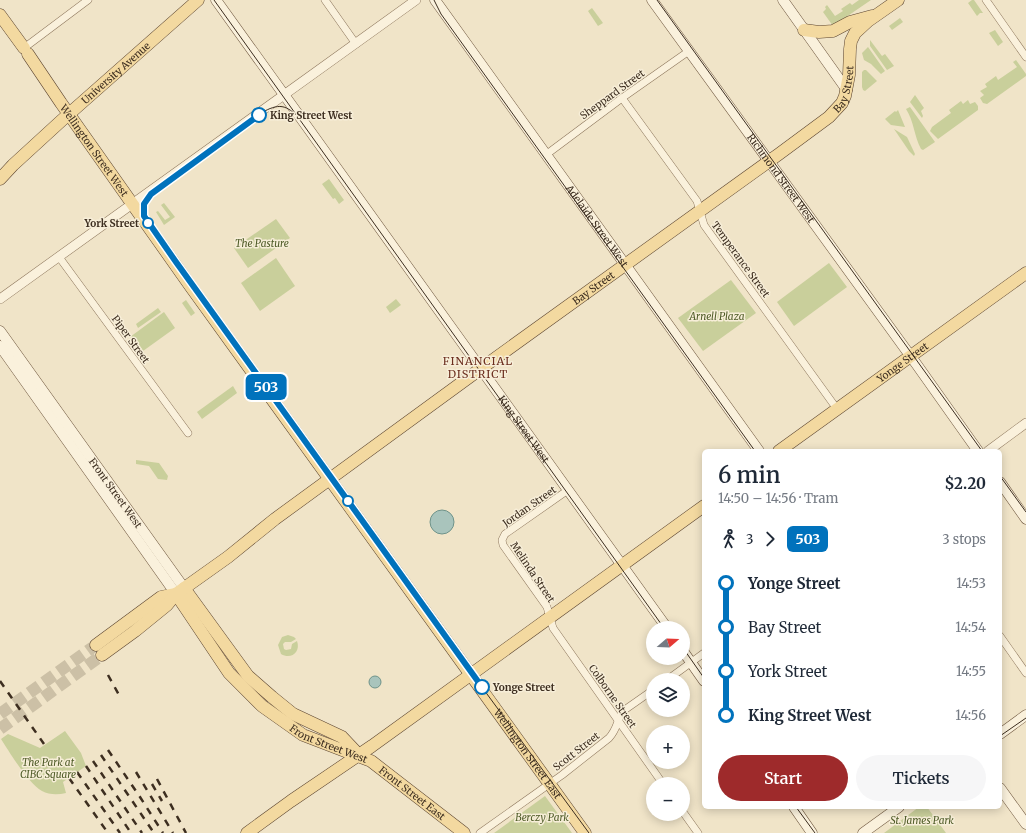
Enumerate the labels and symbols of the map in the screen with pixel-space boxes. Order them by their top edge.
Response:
street label: University Avenue [79,39,153,107]
street label: Bay Street [830,65,856,116]
street label: Sheppard Street [577,67,647,122]
street label: Wellington Street West [56,101,131,199]
marker: King Street West [251,107,267,123]
place label: King Street West [270,109,352,122]
street label: Richmond Street West [744,131,818,226]
street label: Adelaide Street West [562,181,631,270]
place label: York Street [84,217,139,230]
marker: York Street [142,217,154,229]
street label: Temperance Street [709,219,773,300]
park label: The Pasture [235,237,289,250]
street label: Bay Street [570,268,617,308]
park label: Arnell Plaza [689,310,745,323]
street label: Piper Street [109,313,153,366]
street label: Yonge Street [874,340,931,386]
district label: FINANCIAL DISTRICT [443,354,513,381]
line badge: 503 [243,374,289,400]
street label: King Street West [495,393,552,466]
street label: Front Street West [86,455,145,531]
street label: Jordan Street [499,483,559,530]
unlabelled marker [342,495,354,507]
street label: Melinda Street [508,539,558,605]
north arrow [646,621,690,665]
street label: Colborne Street [586,662,639,731]
marker: Yonge Street [474,679,490,695]
place label: Yonge Street [492,681,555,694]
street label: Wellington Street East [490,706,564,801]
street label: Front Street West [287,722,369,766]
street label: Scott Street [550,729,602,774]
park label: The Park at CIBC Square [20,756,76,781]
street label: Front Street East [376,764,448,823]
park label: Berczy Park [515,811,569,824]
park label: St. James Park [890,814,954,827]

